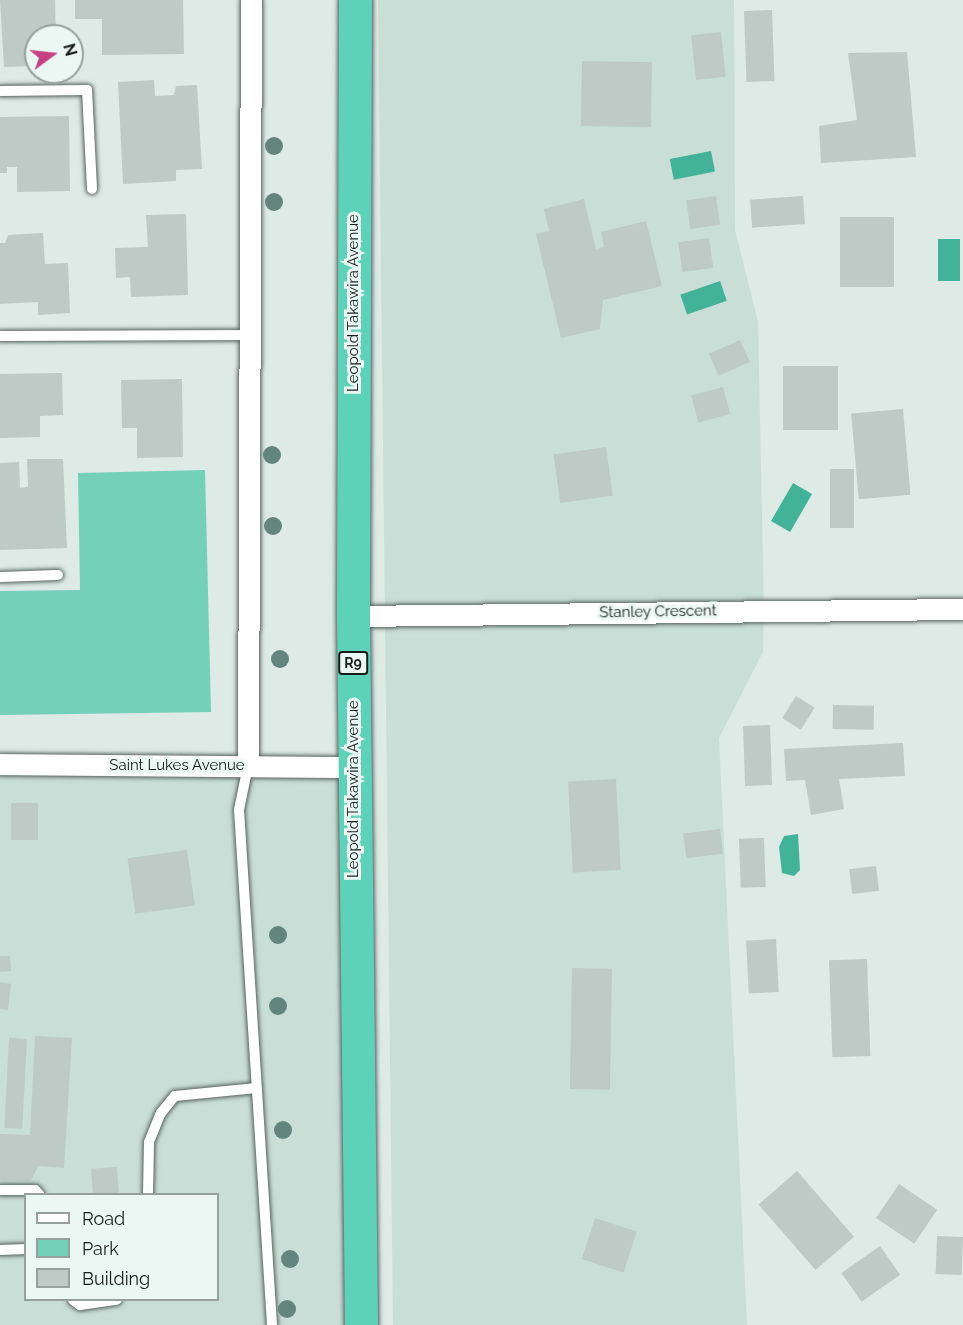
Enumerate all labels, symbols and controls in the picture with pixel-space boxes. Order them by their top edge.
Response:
north arrow [24,24,84,84]
text: N [59,41,81,58]
street label: Leopold Takawira Avenue [345,214,363,392]
street label: Stanley Crescent [599,602,717,622]
road number: R9 [338,652,368,674]
street label: Leopold Takawira Avenue [345,700,363,878]
street label: Saint Lukes Avenue [109,757,245,775]
legend [24,1193,219,1301]
text: Road [82,1208,125,1229]
text: Park [82,1238,119,1259]
text: Building [82,1268,150,1289]

